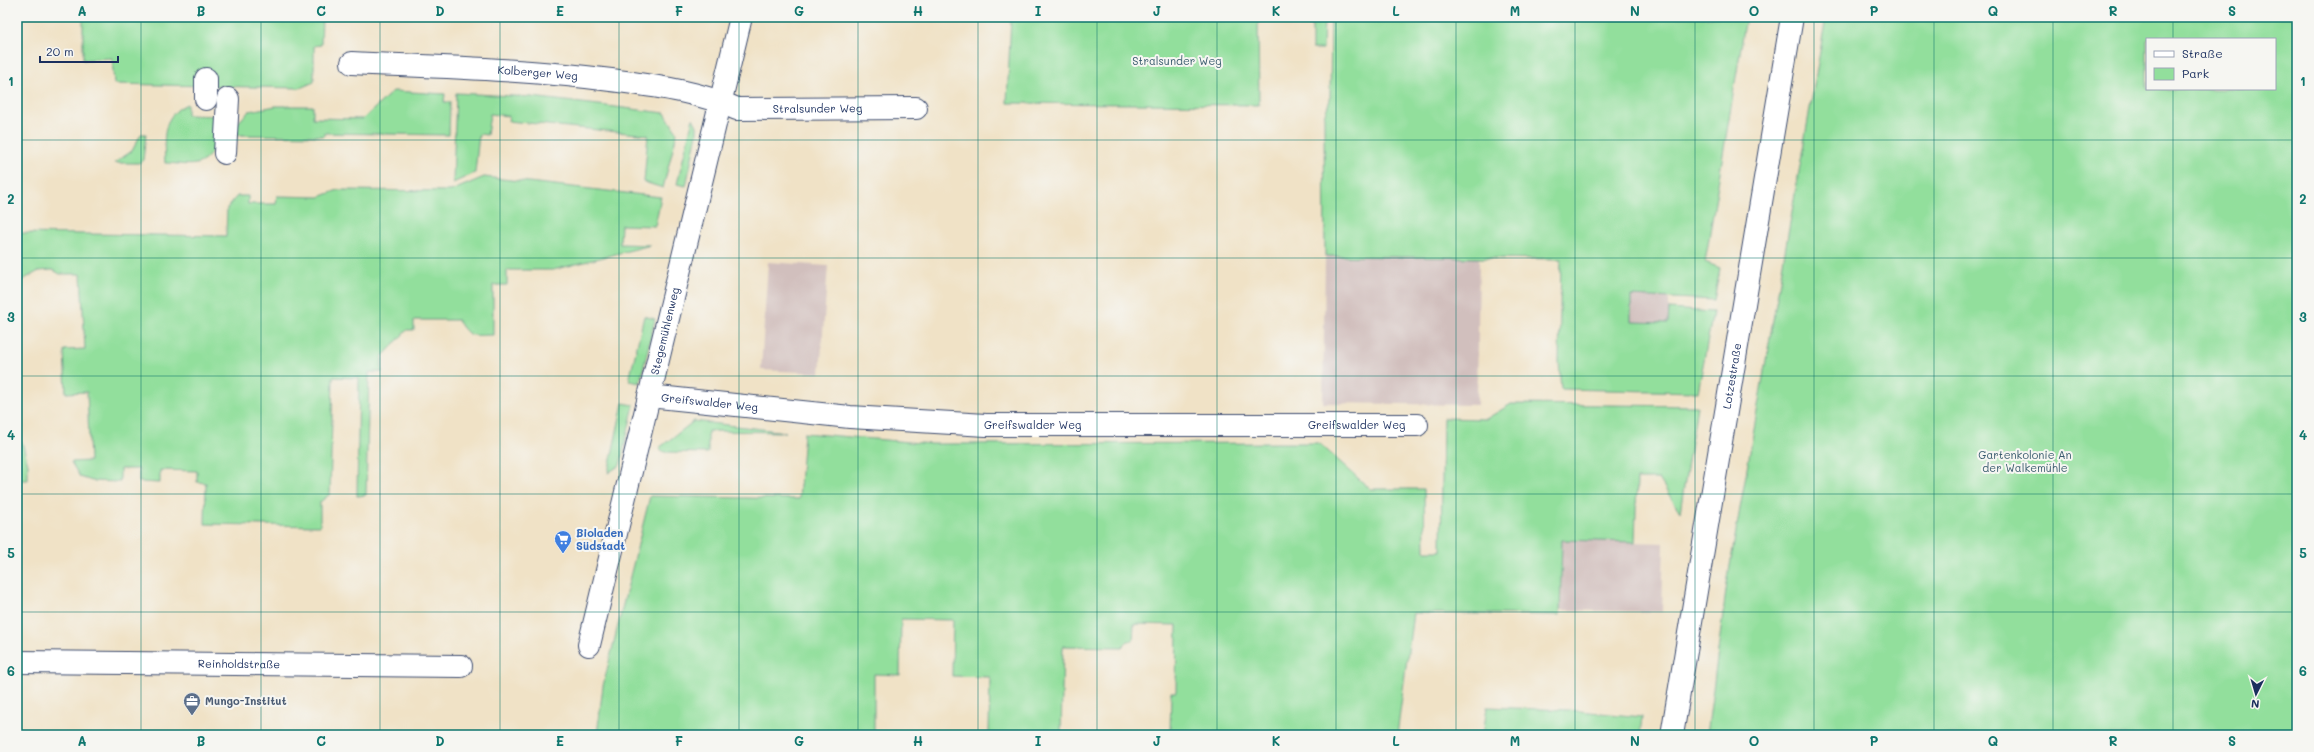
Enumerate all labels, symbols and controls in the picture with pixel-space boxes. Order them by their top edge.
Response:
text: A [77,2,87,19]
text: B [197,2,206,19]
text: C [316,2,326,19]
text: D [435,2,445,19]
text: E [556,2,564,19]
text: F [675,2,683,19]
text: G [794,2,804,19]
text: H [913,2,923,19]
text: I [1035,2,1042,19]
text: J [1153,2,1161,19]
text: K [1272,2,1281,19]
text: L [1392,2,1400,19]
text: M [1510,2,1520,19]
text: N [1630,2,1640,19]
text: O [1749,2,1759,19]
text: P [1870,2,1879,19]
text: Q [1988,2,1998,19]
text: R [2109,2,2118,19]
text: S [2228,2,2236,19]
scale bar [40,38,118,64]
legend [2146,38,2276,90]
text: 20 m [46,43,74,59]
text: Straße [2182,45,2223,61]
park label: Stralsunder Weg [1132,53,1222,68]
street label: Kolberger Weg [497,62,579,83]
text: Park [2182,65,2209,81]
text: 1 [8,72,14,89]
text: 1 [2300,72,2306,89]
street label: Stralsunder Weg [773,100,862,116]
text: 2 [7,190,15,207]
text: 2 [2299,190,2307,207]
street label: Stegemühlenweg [647,286,682,376]
text: 3 [7,308,15,325]
text: 3 [2299,308,2307,325]
street label: Lotzestraße [1719,342,1744,410]
street label: Greifswalder Weg [660,389,759,414]
street label: Greifswalder Weg [984,417,1081,432]
street label: Greifswalder Weg [1308,417,1405,432]
text: 4 [7,426,15,443]
text: 4 [2299,426,2307,443]
park label: Gartenkolonie An der Walkemühle [1978,447,2072,475]
place label: Bioladen Südstadt [576,525,625,553]
supermarket icon: Bioladen Südstadt [553,529,573,554]
text: 5 [7,544,15,561]
text: 5 [2299,544,2307,561]
street label: Reinholdstraße [198,656,280,671]
text: 6 [7,662,15,679]
text: 6 [2299,662,2307,679]
north arrow [2236,674,2276,714]
office icon: Mungo-Institut [182,691,202,716]
place label: Mungo-Institut [205,693,287,708]
text: N [2250,697,2260,712]
text: A [77,732,87,749]
text: B [197,732,206,749]
text: C [316,732,326,749]
text: D [435,732,445,749]
text: E [556,732,564,749]
text: F [675,732,683,749]
text: G [794,732,804,749]
text: H [913,732,923,749]
text: I [1035,732,1042,749]
text: J [1153,732,1161,749]
text: K [1272,732,1281,749]
text: L [1392,732,1400,749]
text: M [1510,732,1520,749]
text: N [1630,732,1640,749]
text: O [1749,732,1759,749]
text: P [1870,732,1879,749]
text: Q [1988,732,1998,749]
text: R [2109,732,2118,749]
text: S [2228,732,2236,749]

